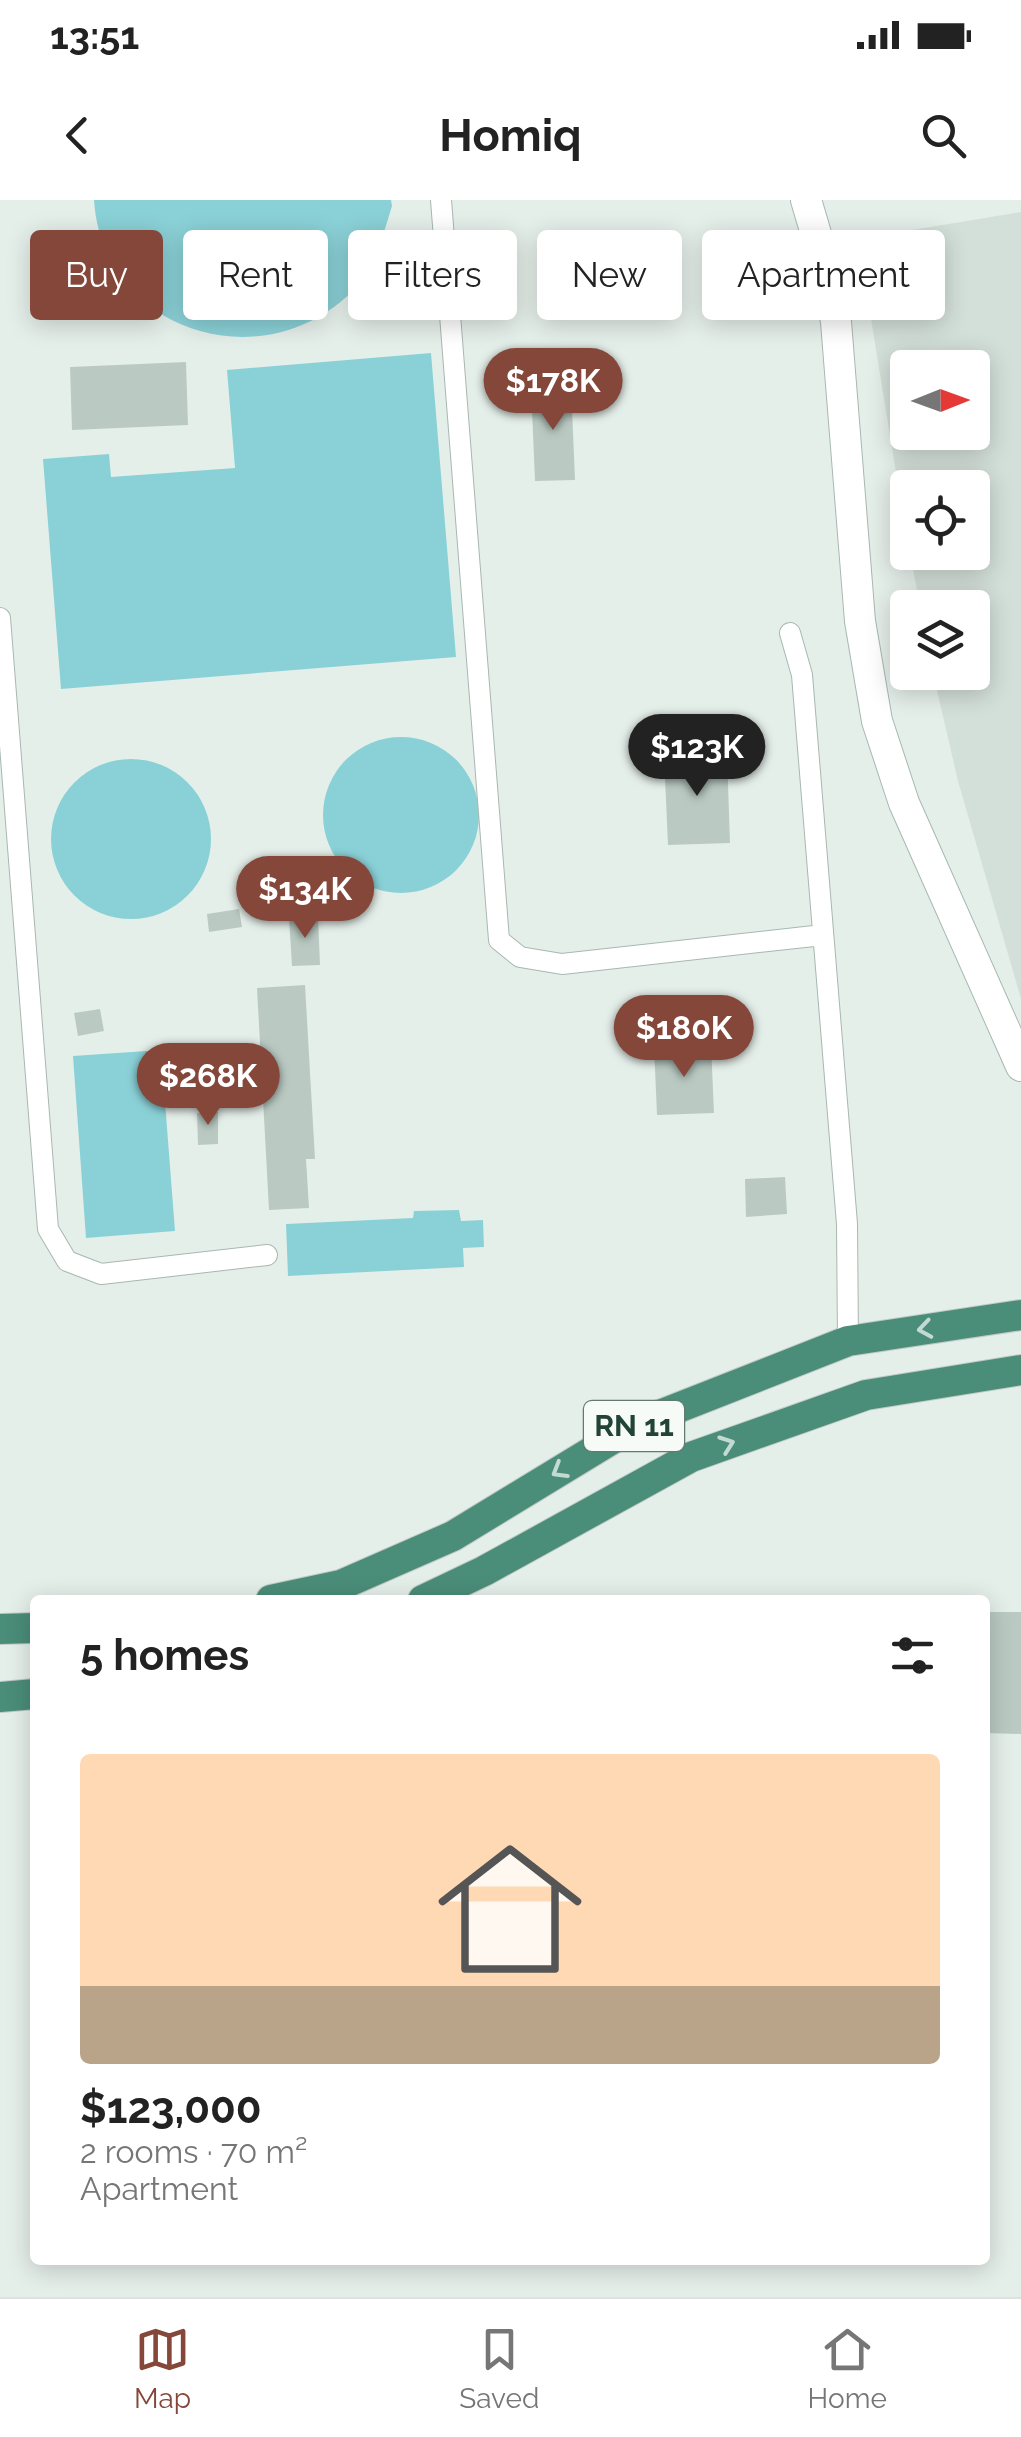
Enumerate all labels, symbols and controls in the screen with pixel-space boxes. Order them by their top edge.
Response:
text: 13:51 [50,13,139,58]
icon: back [50,108,105,163]
icon: search [916,108,971,163]
text: Homiq [439,109,582,162]
chip: Buy [30,230,163,320]
chip: Rent [183,230,328,320]
chip: Filters [348,230,517,320]
chip: New [537,230,682,320]
chip: Apartment [702,230,945,320]
pin: $178K [483,348,623,433]
north arrow [890,350,990,450]
map controls [890,350,990,690]
text: $178K [506,362,600,399]
button: locate [890,470,990,570]
button: layers [890,590,990,690]
pin: $123K [627,714,767,799]
text: $123K [650,728,744,765]
pin: $134K [235,856,375,941]
text: $134K [258,870,352,907]
pin: $180K [614,995,754,1080]
text: $180K [636,1009,732,1046]
pin: $268K [138,1043,278,1128]
text: $268K [159,1057,257,1094]
one-way arrow [916,1318,933,1339]
road number: RN 11 [584,1401,684,1451]
one-way arrow [718,1435,735,1456]
one-way arrow [552,1459,570,1478]
icon: filters [885,1628,940,1683]
text: 5 homes [80,1631,249,1680]
icon: home [420,1819,600,1999]
text: $123,000 [80,2084,262,2133]
text: 2 rooms · 70 m² [80,2133,307,2170]
text: Apartment [80,2170,238,2207]
tab: Map [134,2322,191,2415]
tab: Saved [459,2322,539,2415]
tab: Home [808,2322,887,2415]

